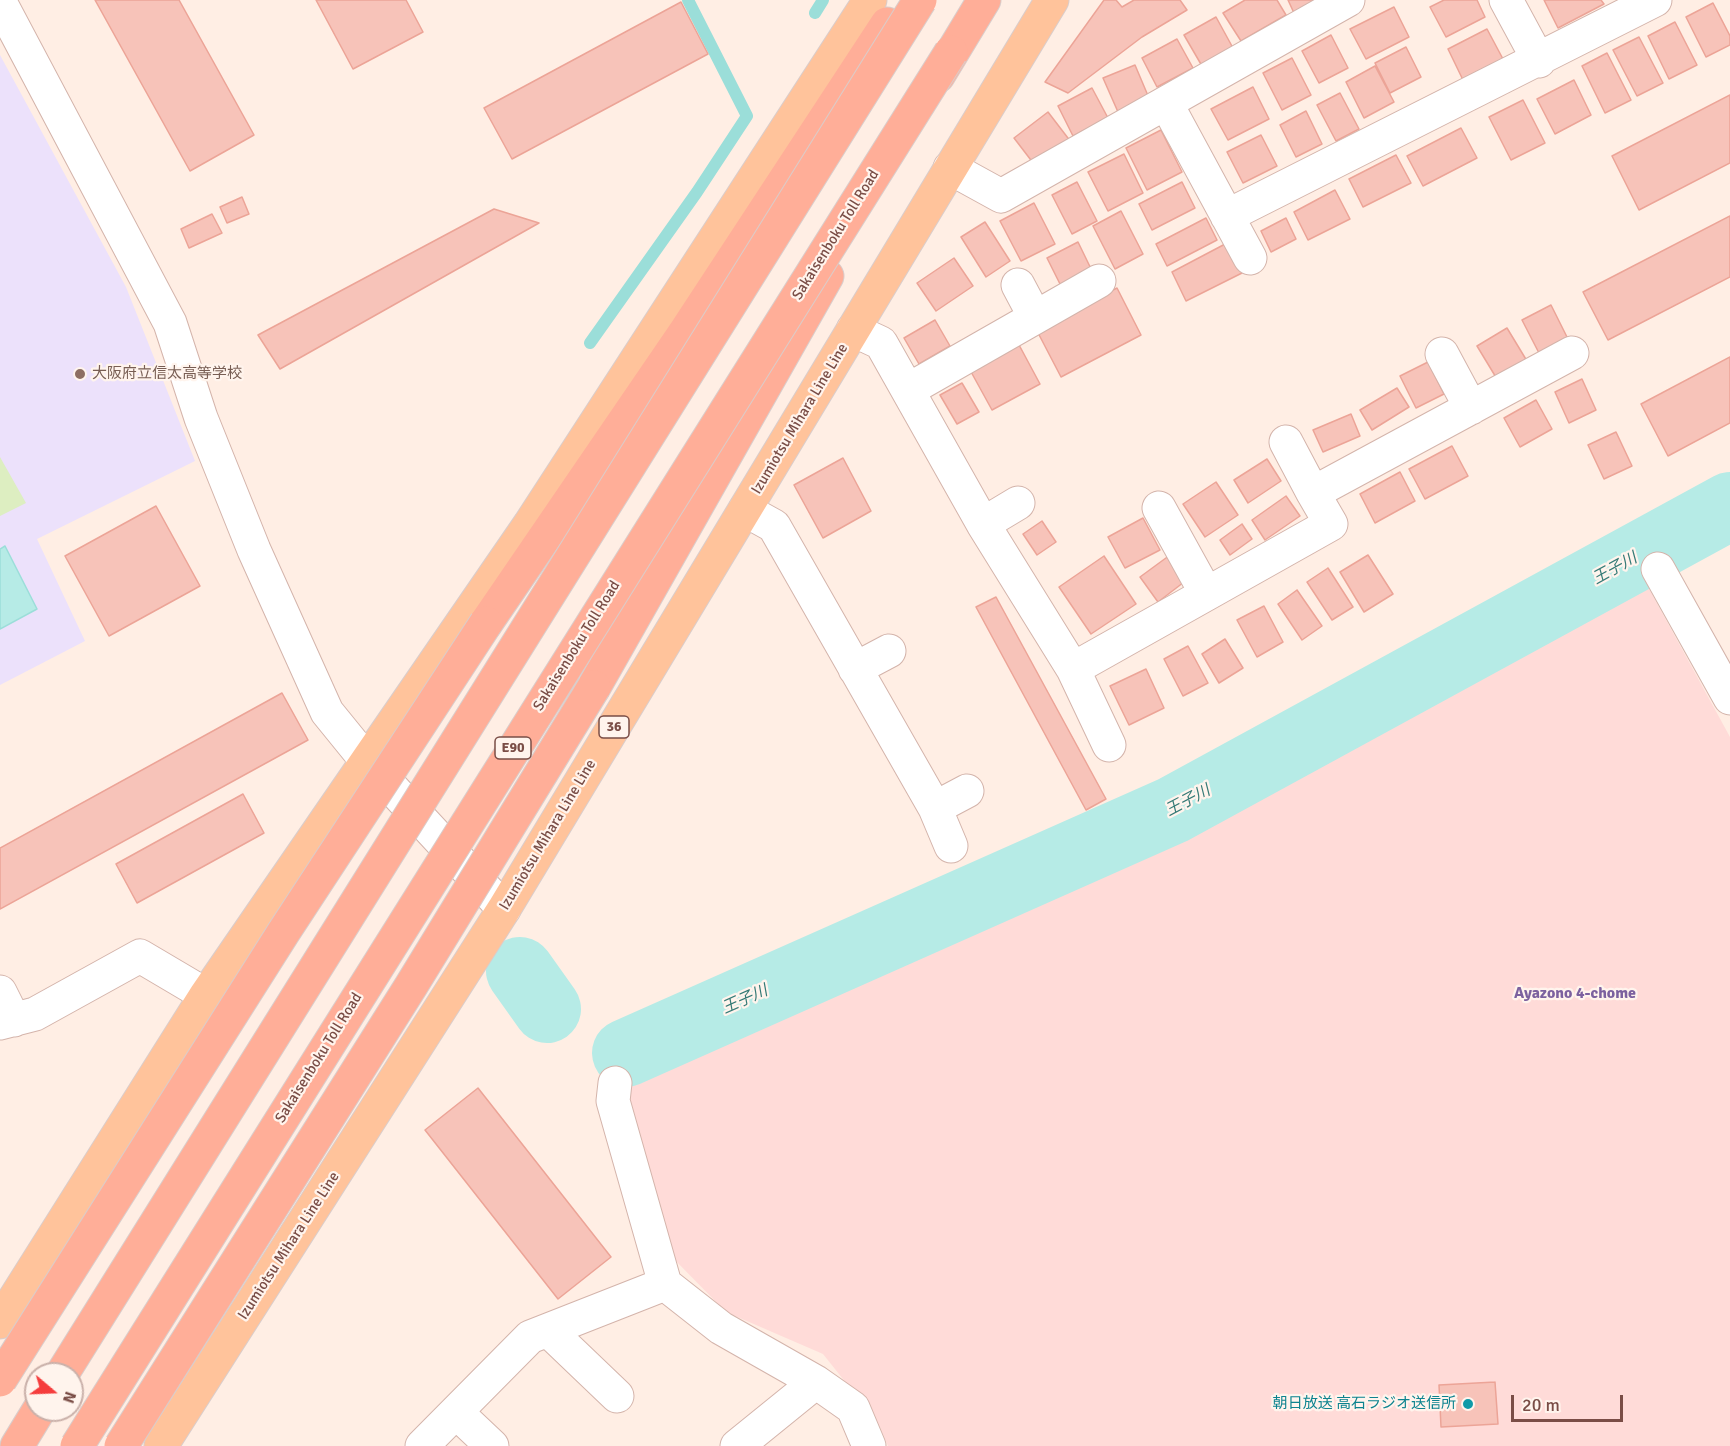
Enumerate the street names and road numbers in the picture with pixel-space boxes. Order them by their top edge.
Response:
street label: Sakaisenboku Toll Road [789,167,883,303]
street label: Izumiotsu Mihara Line Line [748,340,852,498]
street label: Sakaisenboku Toll Road [530,578,624,714]
road number: 36 [599,716,629,738]
road number: E90 [495,737,531,759]
street label: Izumiotsu Mihara Line Line [496,756,600,914]
street label: Sakaisenboku Toll Road [272,990,366,1126]
street label: Izumiotsu Mihara Line Line [234,1169,344,1323]

